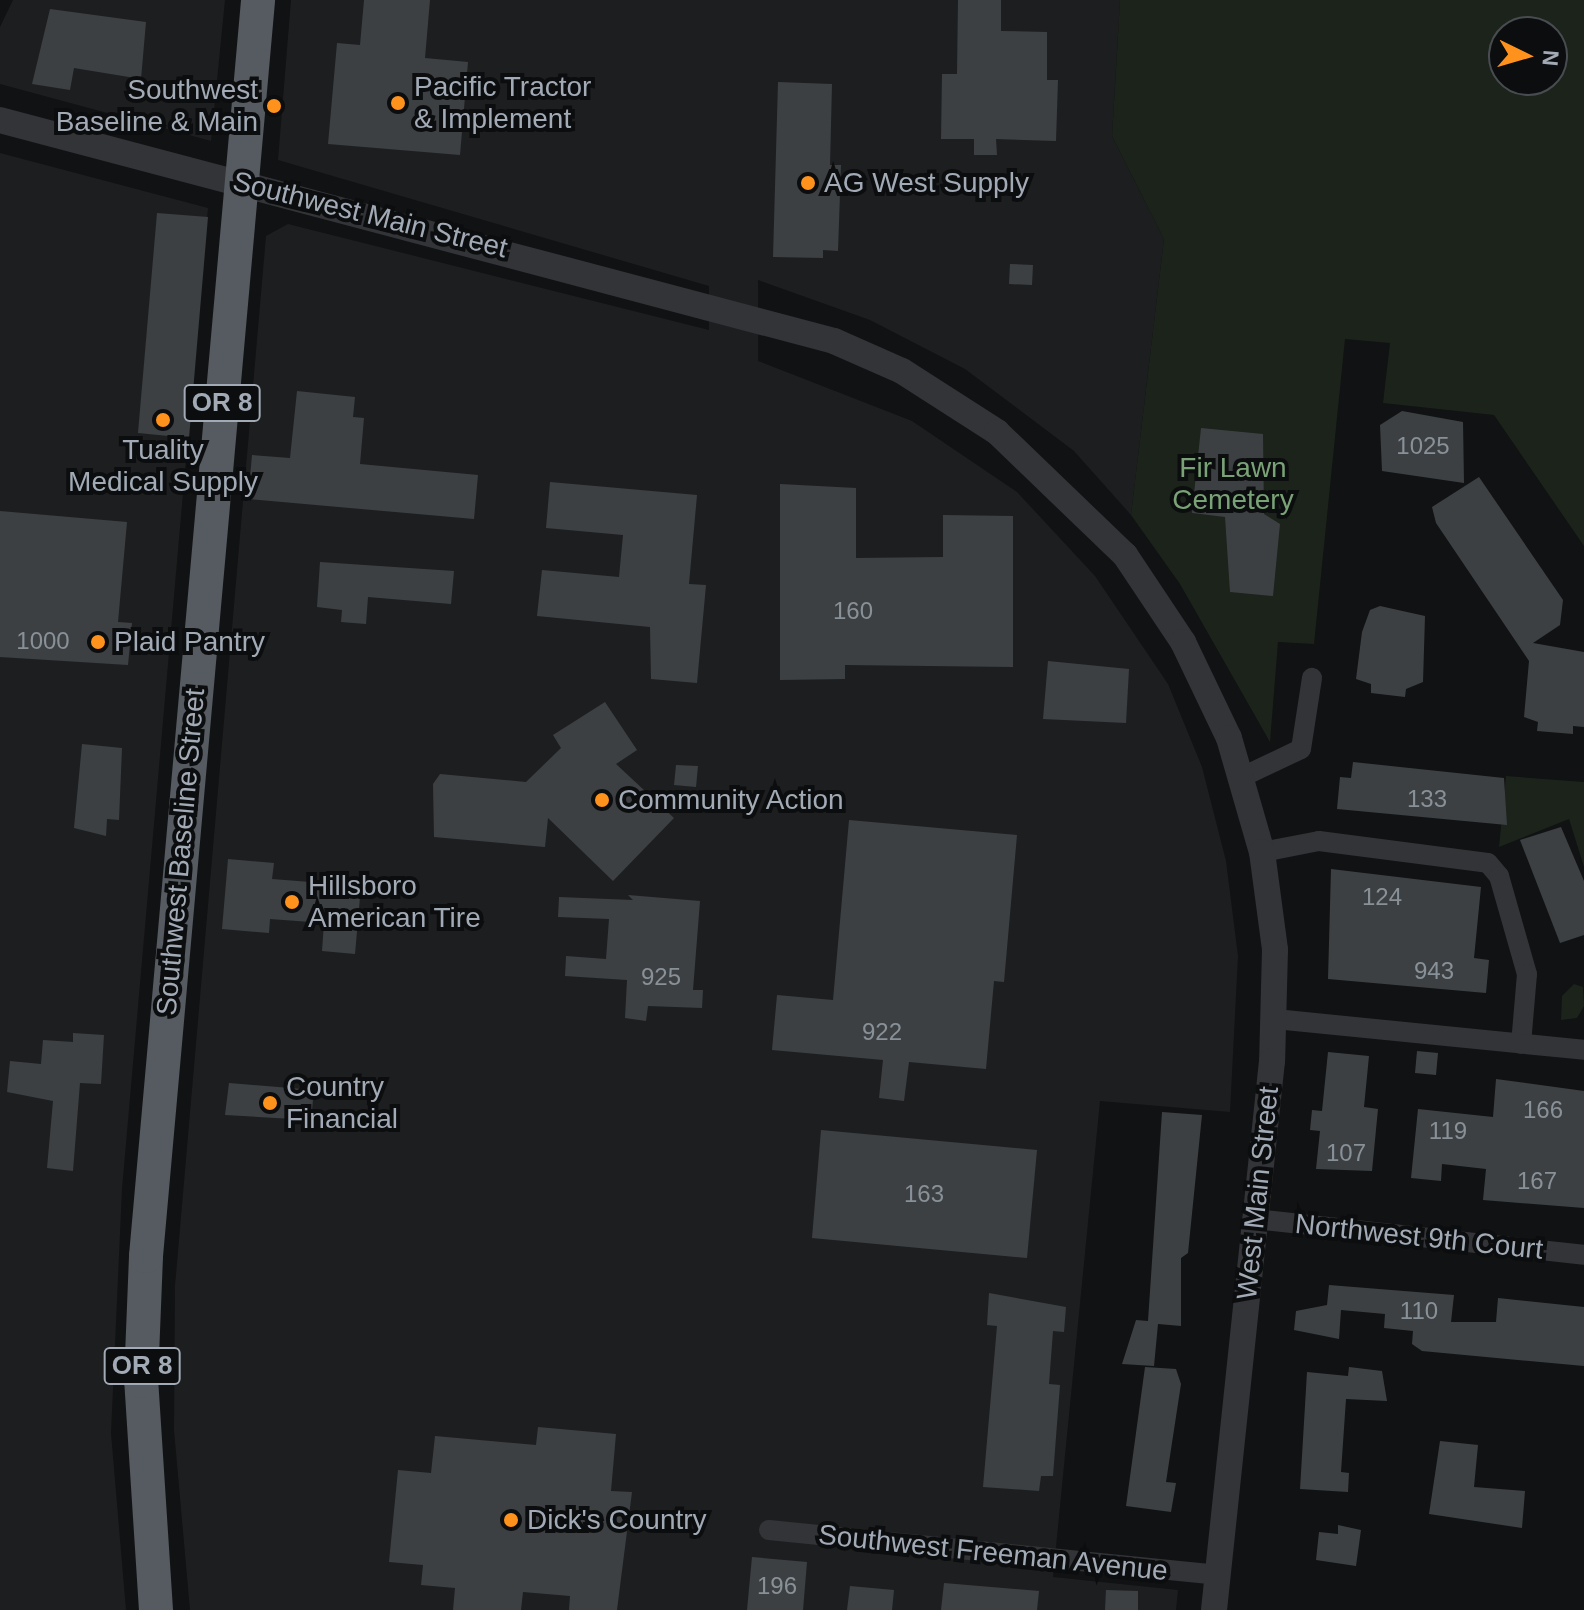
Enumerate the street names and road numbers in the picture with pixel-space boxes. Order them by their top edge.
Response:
street label: Southwest Main Street [229,165,511,265]
road number: OR 8 [182,381,262,425]
street label: Southwest Baseline Street [150,687,212,1017]
street label: West Main Street [1230,1085,1286,1301]
street label: Northwest 9th Court [1293,1207,1545,1267]
road number: OR 8 [102,1344,182,1388]
street label: Southwest Freeman Avenue [816,1518,1170,1588]

